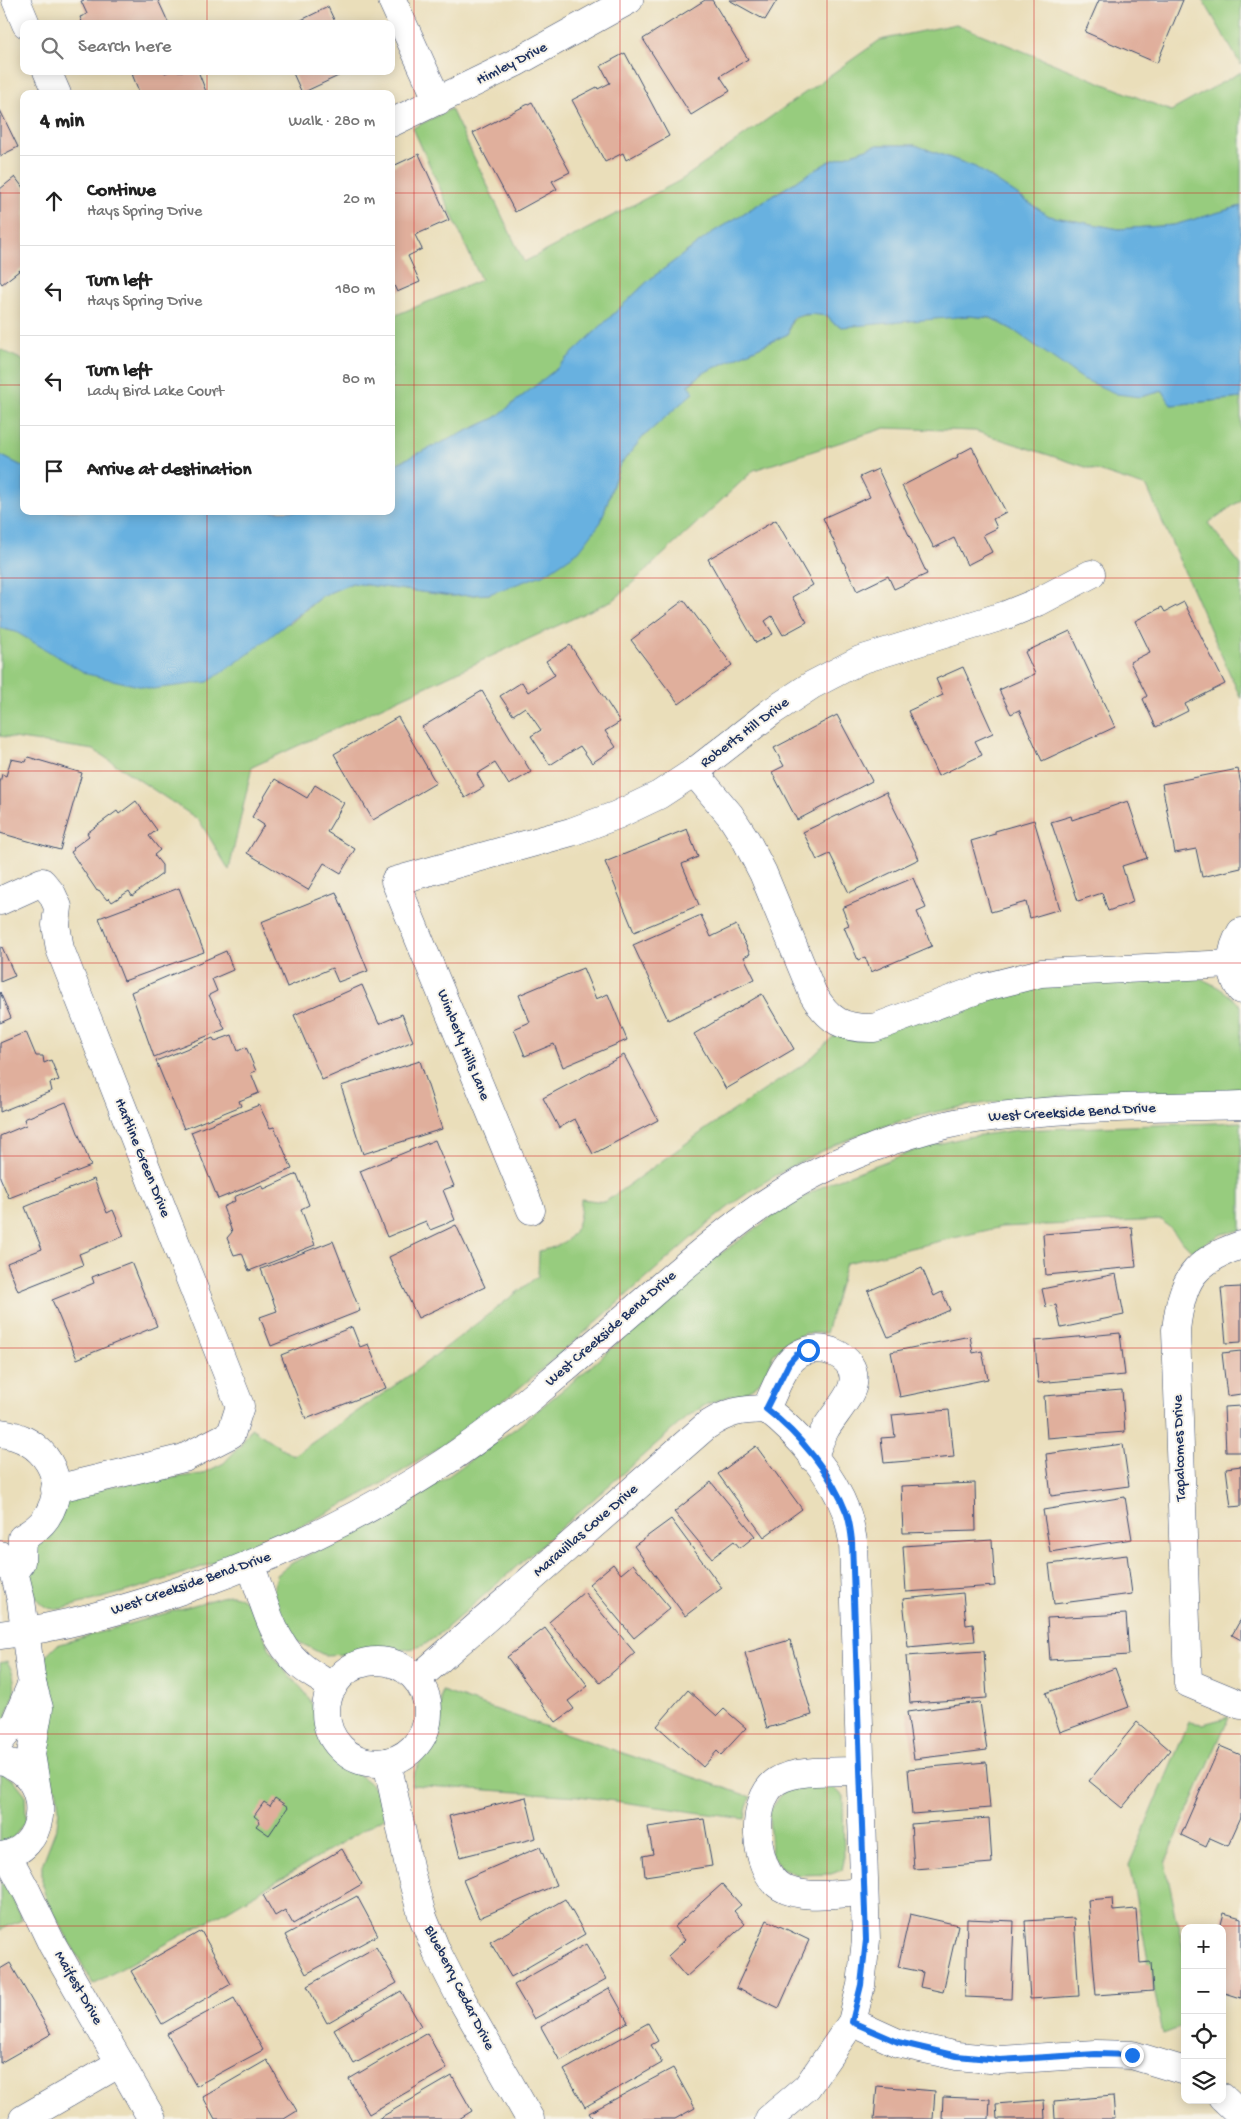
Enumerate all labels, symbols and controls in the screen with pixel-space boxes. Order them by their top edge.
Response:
search box [20,20,395,75]
icon: search [38,34,66,62]
text: Search here [78,36,172,59]
street label: Himley Drive [474,38,551,90]
text: 4 min [40,110,84,135]
text: Walk · 280 m [288,113,375,132]
text: Continue [87,180,156,203]
icon: ahead [40,187,68,215]
text: 20 m [343,191,375,210]
text: Hays Spring Drive [87,203,202,222]
text: Turn left [87,270,151,293]
icon: left [40,277,68,305]
text: 180 m [336,281,375,300]
text: Hays Spring Drive [87,293,202,312]
text: Turn left [87,360,151,383]
icon: left [40,367,68,395]
text: 80 m [342,371,375,390]
text: Lady Bird Lake Court [87,383,224,402]
icon: arrive [40,457,68,485]
text: Arrive at destination [87,459,251,482]
street label: Roberts Hill Drive [697,694,793,772]
street label: Wimberly Hills Lane [433,987,494,1103]
street label: Hartline Green Drive [110,1096,174,1220]
street label: West Creekside Bend Drive [988,1100,1156,1126]
street label: West Creekside Bend Drive [542,1267,680,1391]
route start [797,1339,820,1362]
street label: Tapalcomes Drive [1169,1394,1191,1502]
street label: Maravillas Cove Drive [530,1480,642,1581]
street label: West Creekside Bend Drive [109,1548,273,1620]
street label: Blueberry Cedar Drive [419,1922,498,2054]
map controls [1181,1924,1226,2104]
button: + [1181,1924,1226,1969]
street label: Maifest Drive [50,1948,106,2028]
button: − [1181,1969,1226,2014]
button: locate [1181,2014,1226,2059]
route end [1121,2044,1144,2067]
button: layers [1181,2059,1226,2104]

